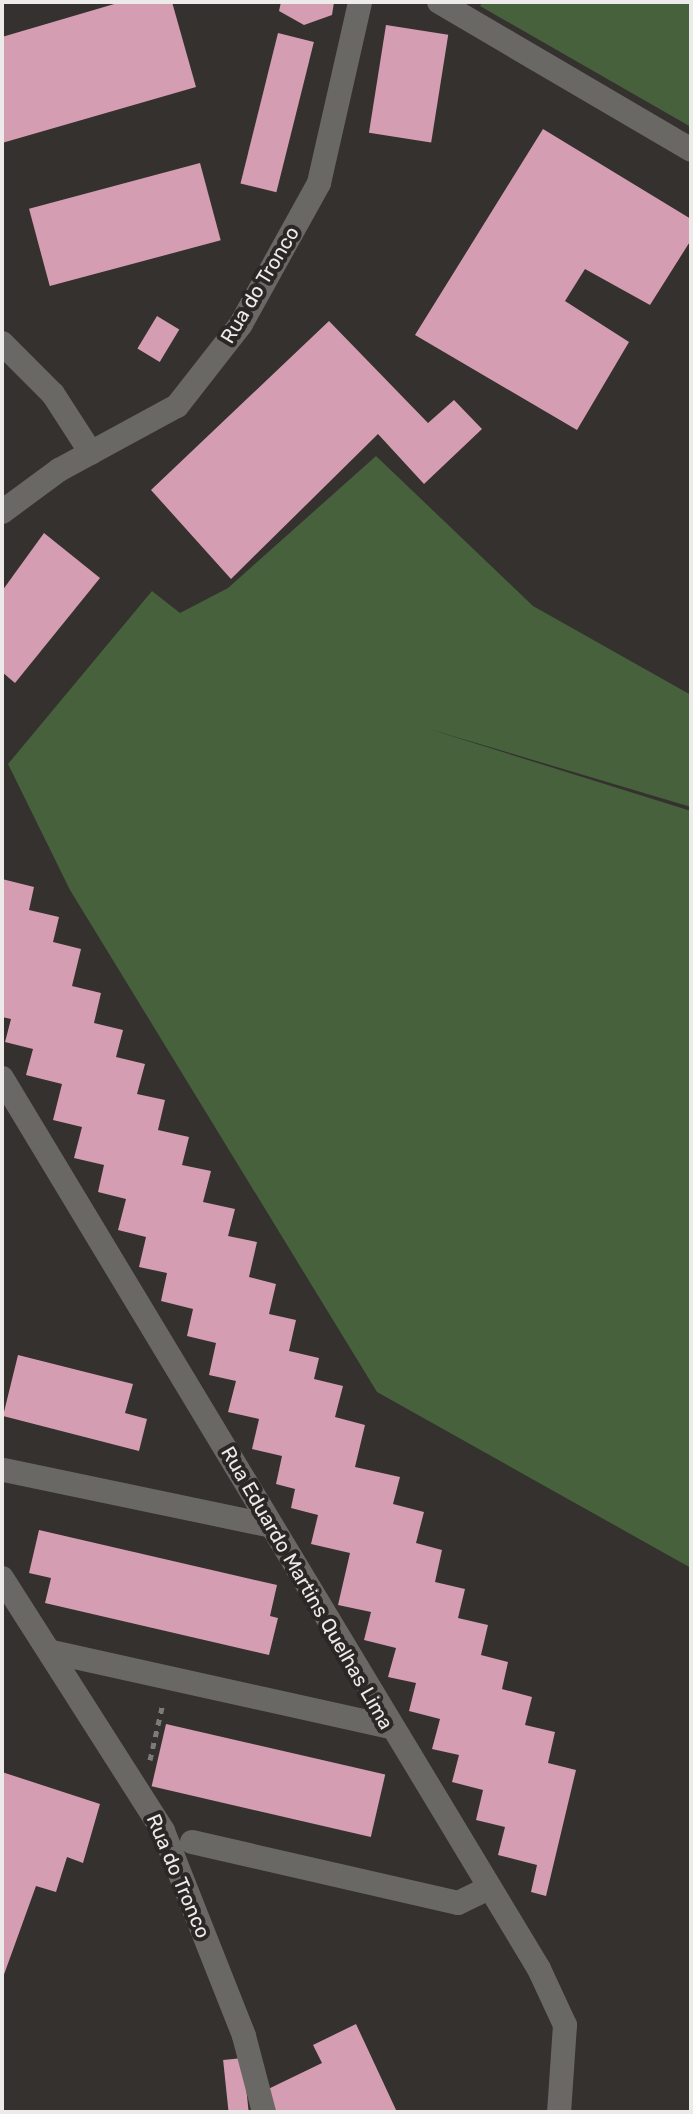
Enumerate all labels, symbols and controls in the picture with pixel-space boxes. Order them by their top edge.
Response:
street label: Rua do Tronco [216,222,304,348]
street label: Rua Eduardo Martins Quelhas Lima [216,1442,398,1734]
street label: Rua do Tronco [141,1810,215,1942]

